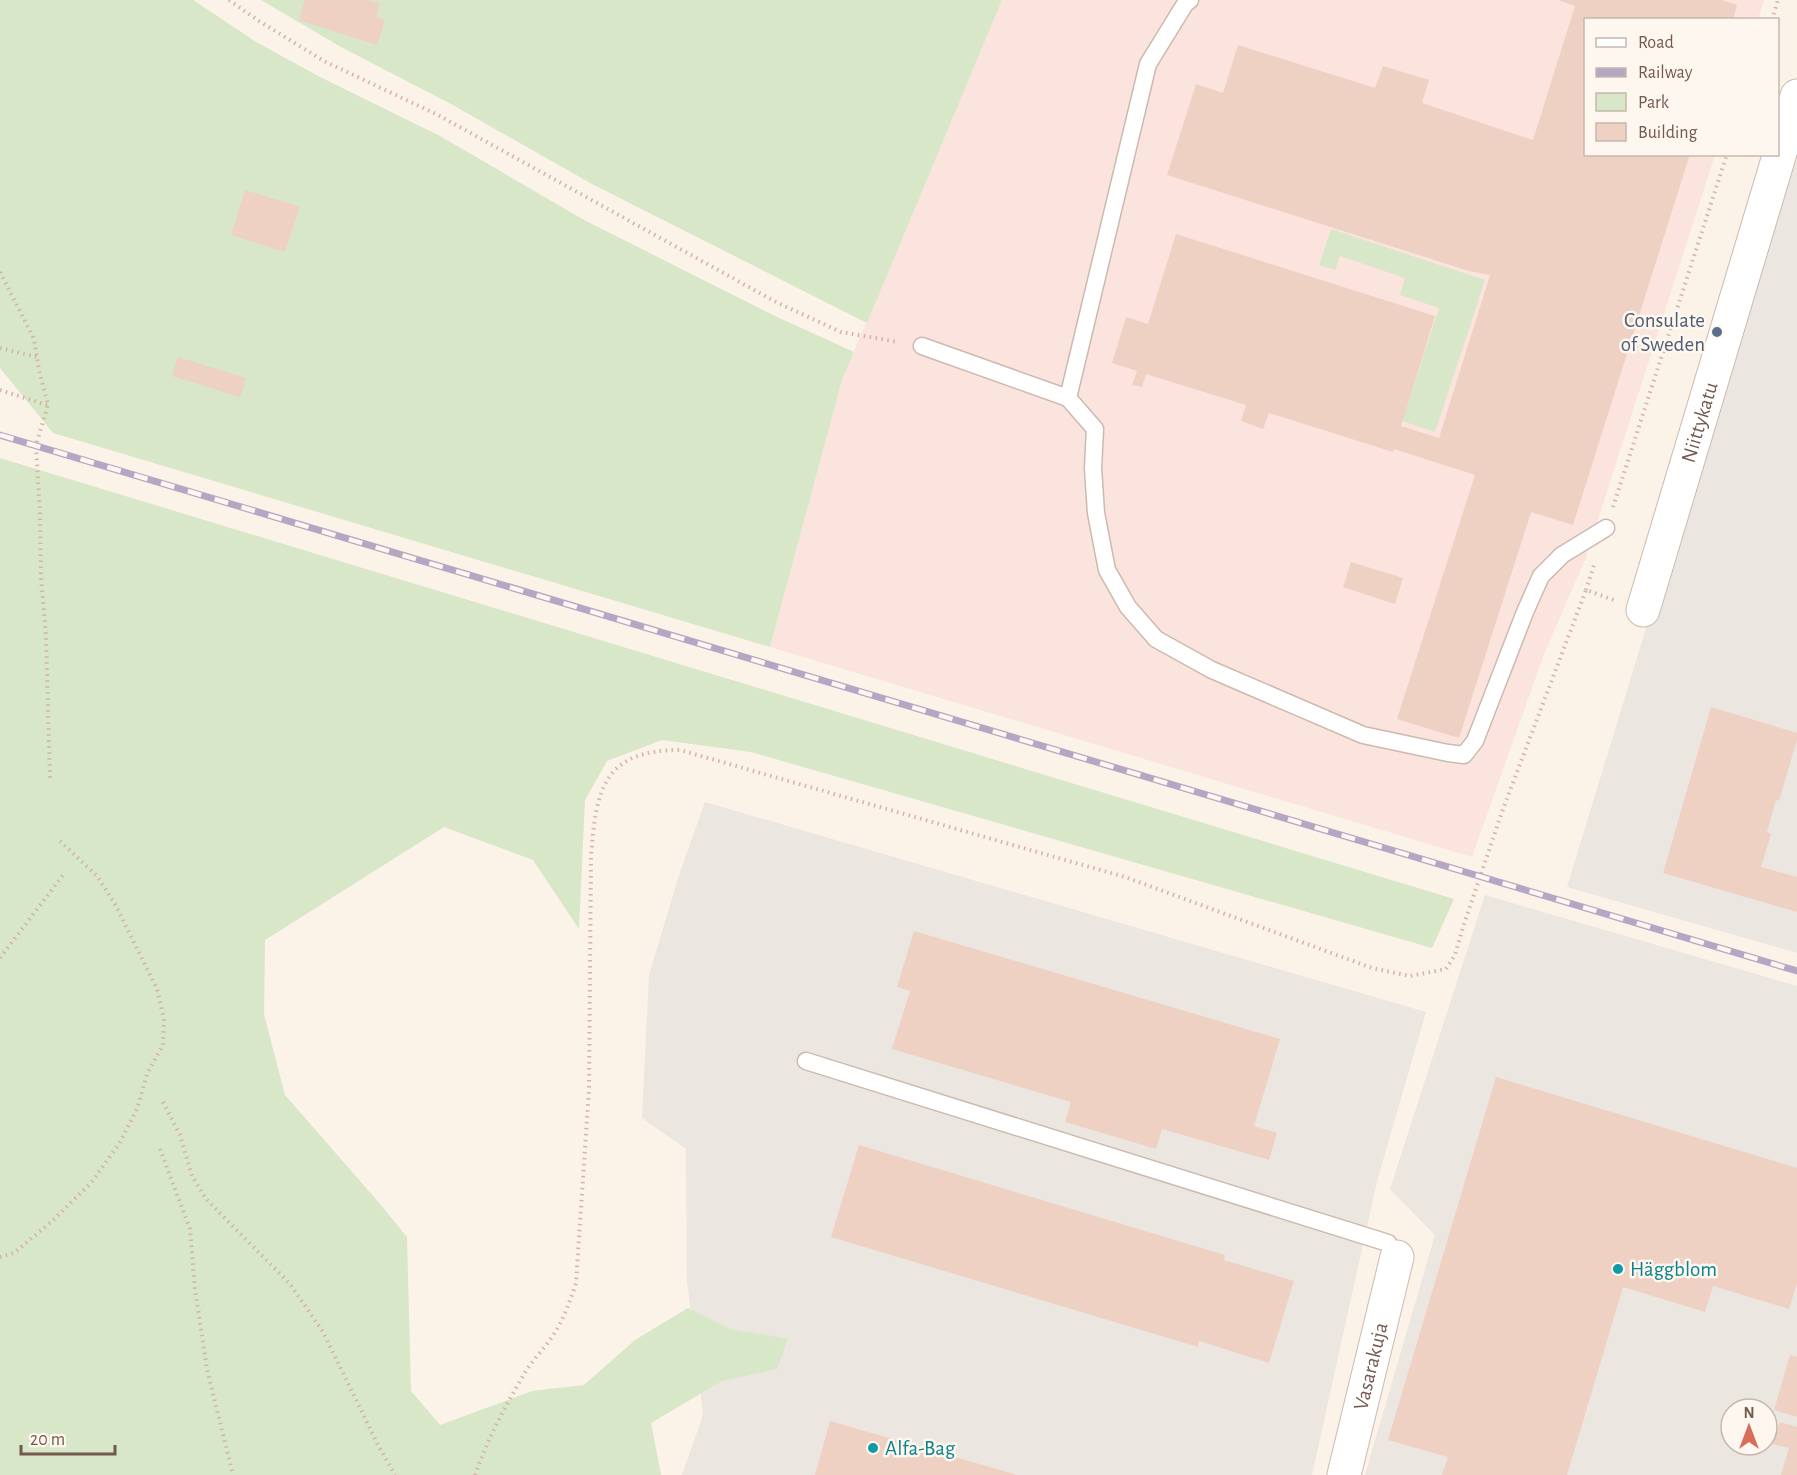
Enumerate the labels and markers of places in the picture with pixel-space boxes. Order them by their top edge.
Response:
place label: Consulate of Sweden [1621,310,1705,355]
marker: Consulate of Sweden [1710,325,1724,339]
place label: Häggblom [1630,1259,1717,1280]
marker: Häggblom [1611,1262,1625,1276]
place label: Alfa-Bag [885,1438,956,1459]
marker: Alfa-Bag [866,1441,880,1455]

